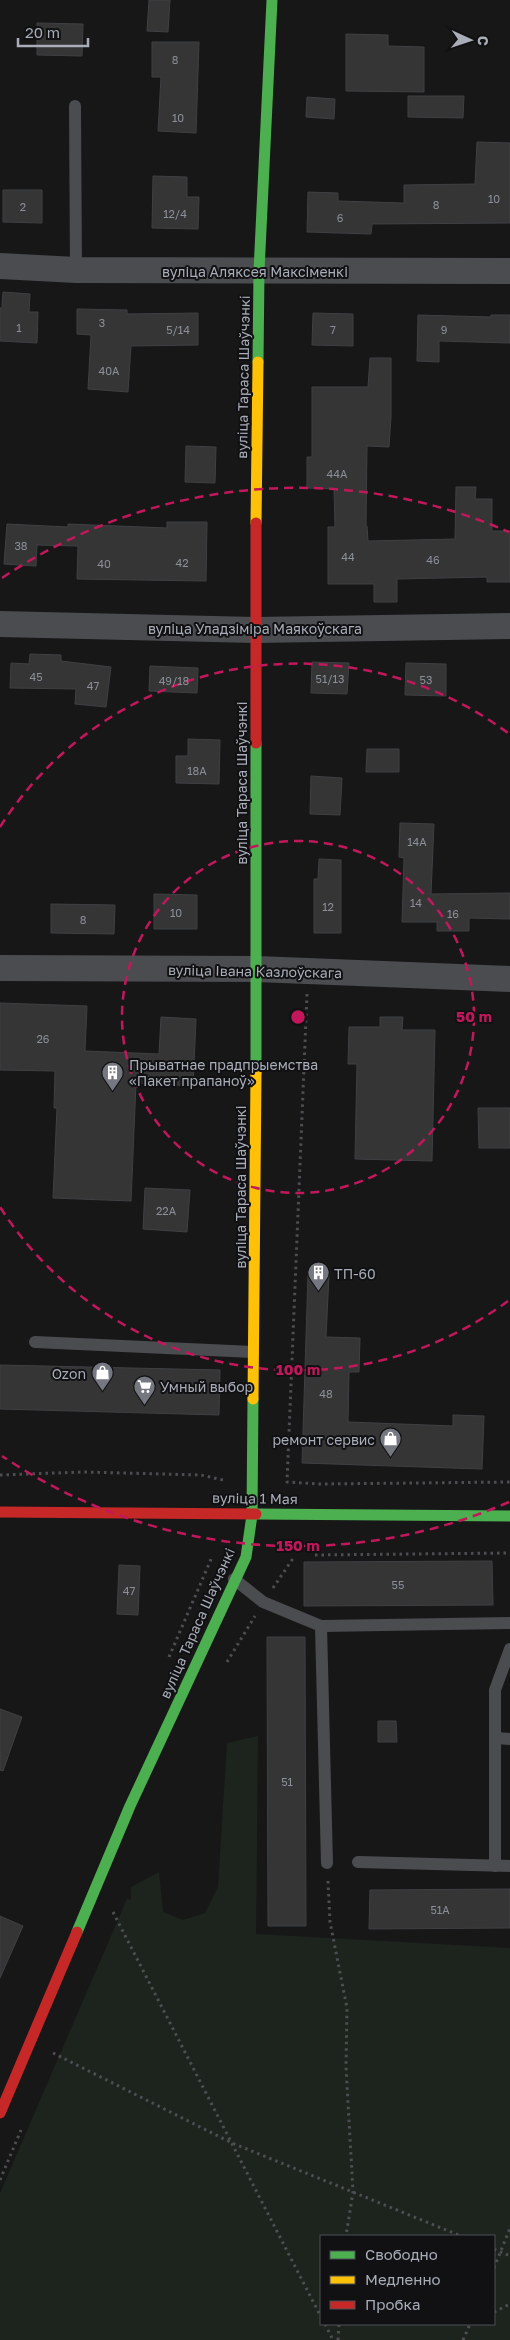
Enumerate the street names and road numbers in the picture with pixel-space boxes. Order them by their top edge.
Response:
street label: вуліца Аляксея Максіменкі [162,263,348,280]
street label: вуліца Тараса Шаўчэнкі [233,295,253,459]
street label: вуліца Уладзіміра Маякоўскага [148,620,362,637]
street label: вуліца Тараса Шаўчэнкі [233,701,250,865]
street label: вуліца Івана Казлоўскага [168,961,342,981]
street label: вуліца Тараса Шаўчэнкі [232,1105,249,1269]
street label: вуліца 1 Мая [212,1489,298,1507]
street label: вуліца Тараса Шаўчэнкі [156,1545,238,1701]

